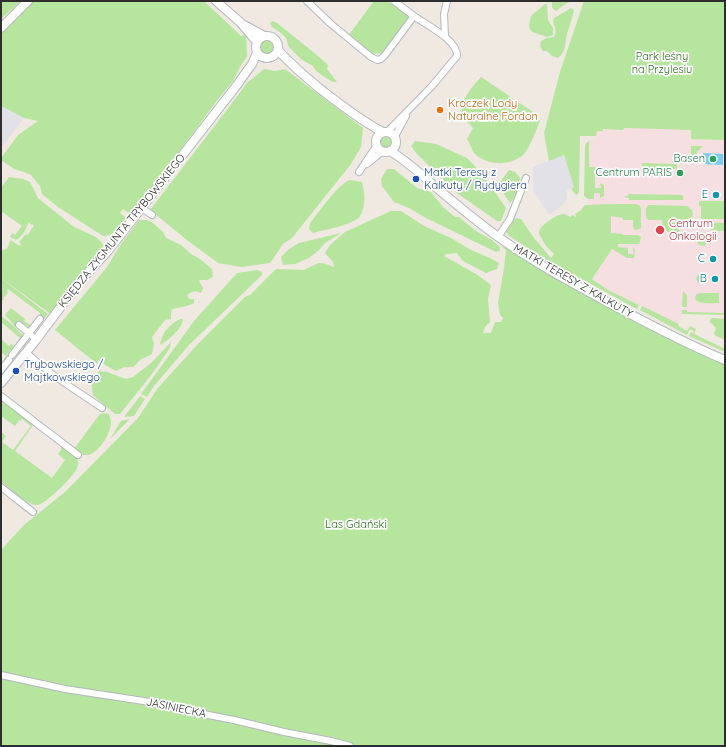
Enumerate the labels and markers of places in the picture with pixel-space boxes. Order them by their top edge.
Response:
place label: Kroczek Lody Naturalne Fordon [448,97,538,123]
marker: Kroczek Lody Naturalne Fordon [435,105,445,115]
place label: Basen [673,152,705,166]
marker: Basen [708,154,718,164]
place label: Matki Teresy z Kalkuty / Rydygiera [424,166,527,192]
place label: Centrum PARIS [595,166,672,180]
marker: Centrum PARIS [675,168,685,178]
marker: Matki Teresy z Kalkuty / Rydygiera [411,174,421,184]
place label: E [702,188,708,202]
marker: E [711,190,721,200]
place label: Centrum Onkologii [669,217,717,243]
marker: Centrum Onkologii [654,224,666,236]
place label: C [698,252,705,266]
marker: C [708,254,718,264]
place label: B [700,272,707,286]
marker: B [710,274,720,284]
place label: Trybowskiego / Majtkowskiego [24,358,104,384]
marker: Trybowskiego / Majtkowskiego [11,366,21,376]

